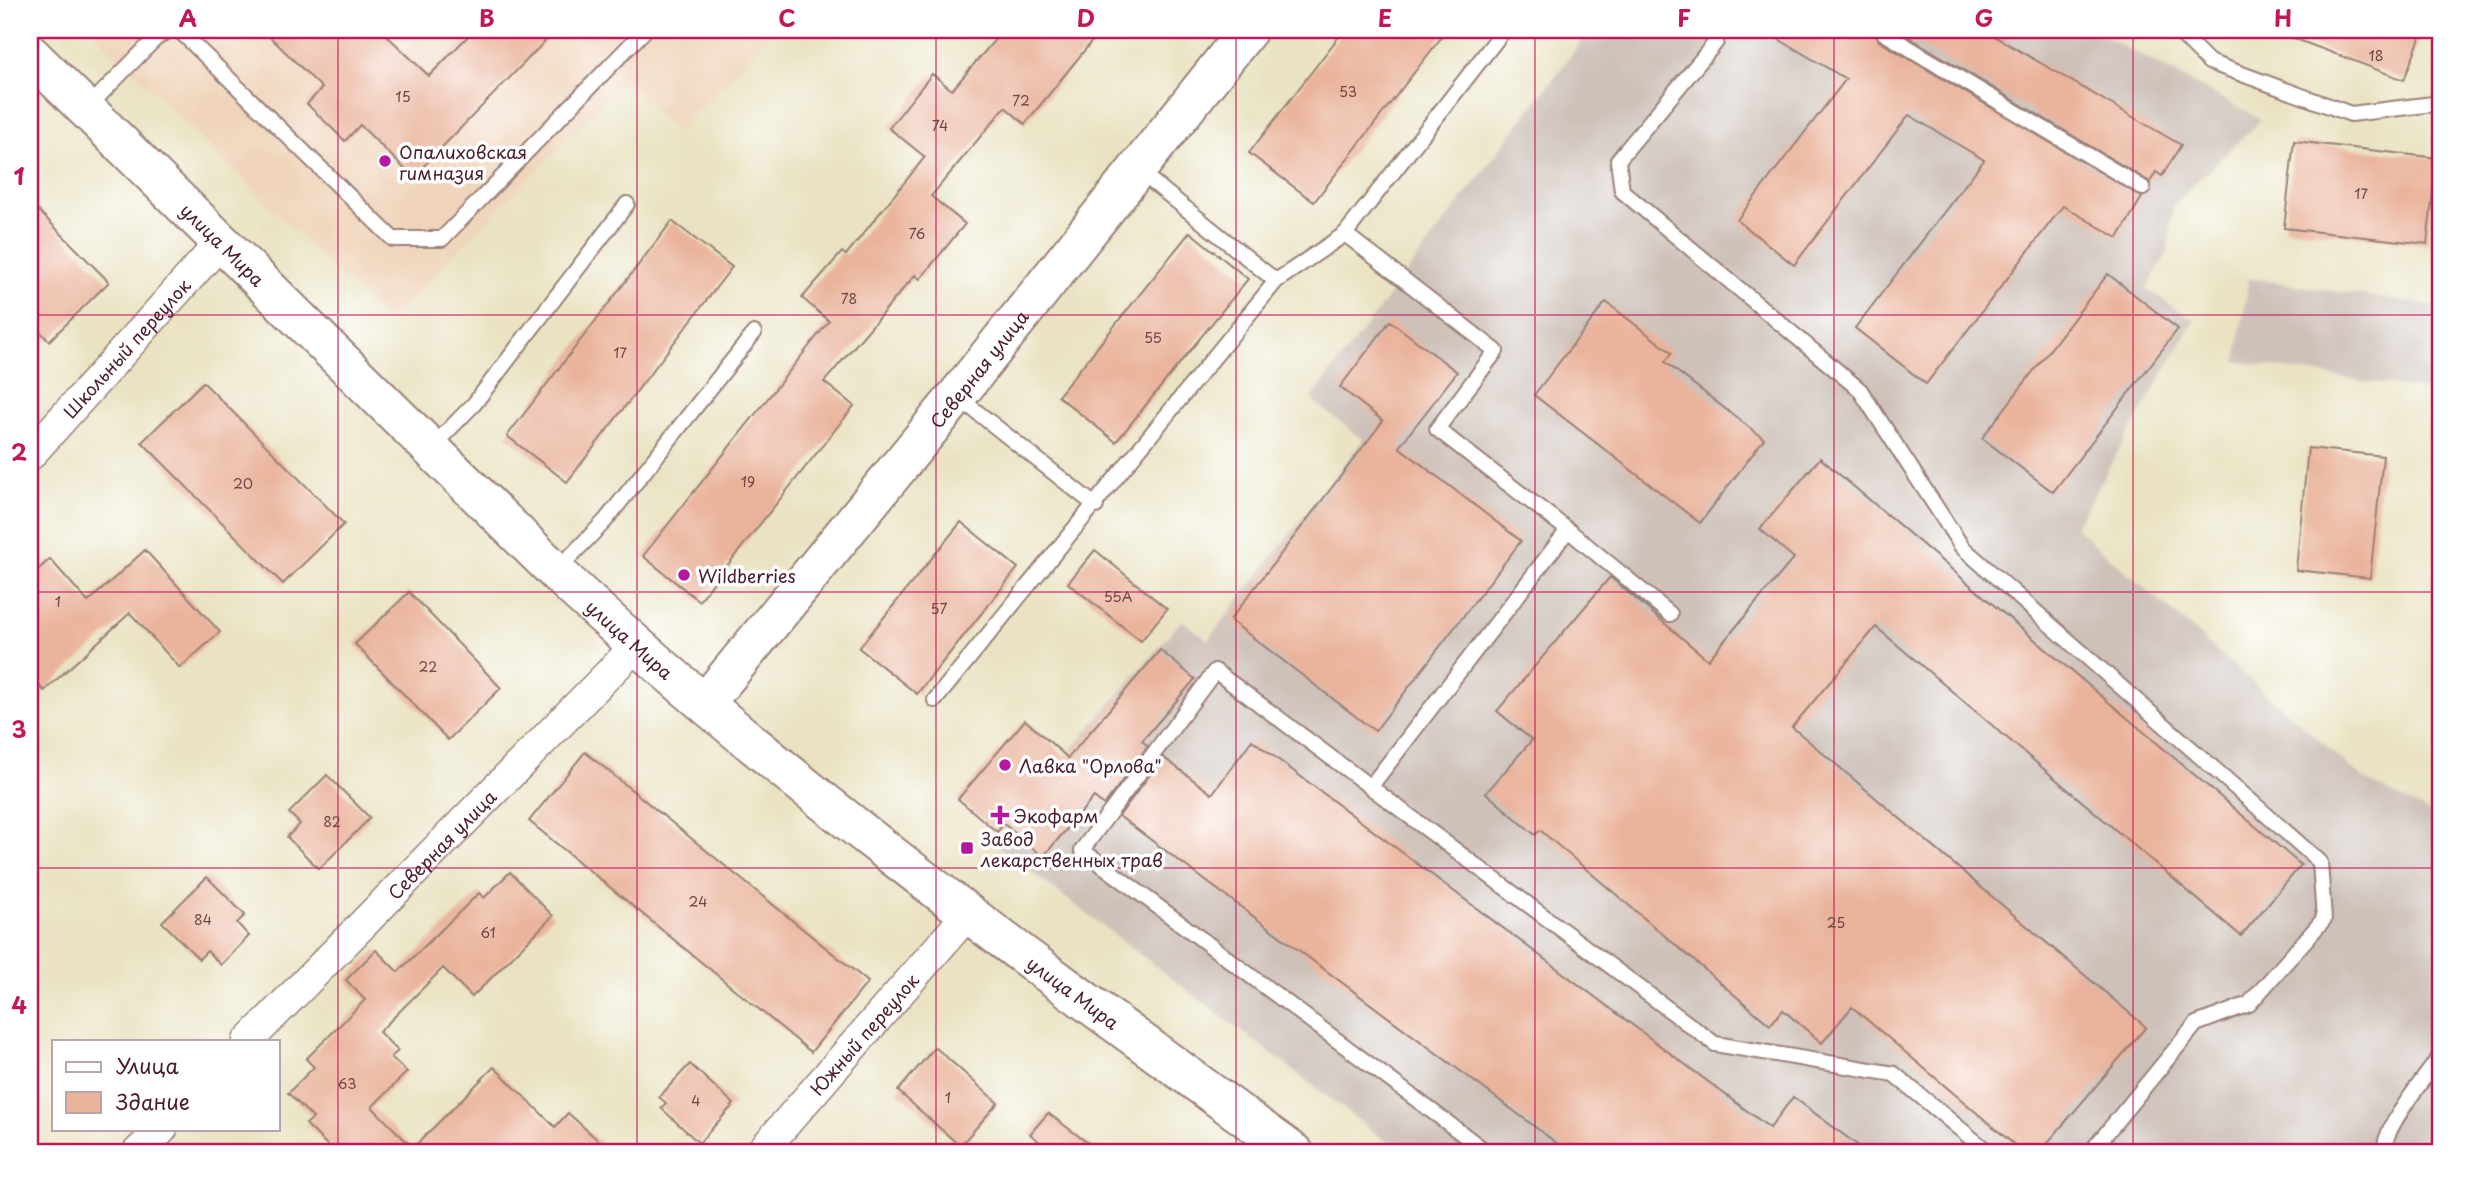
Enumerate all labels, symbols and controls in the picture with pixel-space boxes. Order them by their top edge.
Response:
text: A [179,0,197,35]
text: B [479,0,495,35]
text: C [778,0,796,35]
text: D [1077,0,1095,35]
text: E [1378,0,1392,35]
text: F [1677,0,1691,35]
text: G [1975,0,1993,35]
text: H [2274,0,2292,35]
house number: 18 [2368,45,2384,66]
house number: 53 [1339,81,1357,102]
house number: 15 [395,86,411,107]
house number: 72 [1012,90,1030,111]
house number: 74 [932,115,948,136]
place label: Опалиховская гимназия [399,138,527,186]
marker: Опалиховская гимназия [377,153,393,169]
text: 1 [14,158,25,193]
house number: 17 [2354,183,2368,204]
street label: улица Мира [175,196,272,292]
house number: 76 [909,223,926,244]
street label: Школьный переулок [56,272,196,424]
house number: 78 [841,288,857,309]
street label: Северная улица [923,303,1035,434]
house number: 55 [1144,327,1162,348]
house number: 17 [613,342,627,363]
text: 2 [11,434,27,469]
house number: 19 [741,471,755,492]
house number: 20 [233,473,253,494]
place label: Wildberries [698,562,796,589]
marker: Wildberries [676,567,692,583]
house number: 55А [1104,586,1133,607]
house number: 1 [55,591,61,612]
street label: улица Мира [580,593,680,685]
house number: 57 [931,598,947,619]
house number: 22 [419,656,437,677]
text: 3 [11,711,27,746]
place label: Лавка "Орлова" [1019,752,1162,779]
marker: Лавка "Орлова" [997,757,1013,773]
street label: Северная улица [381,783,502,905]
place label: Экофарм [1014,802,1098,829]
marker: Экофарм [992,807,1008,823]
house number: 82 [323,811,341,832]
place label: Завод лекарственных трав [980,825,1163,873]
marker: Завод лекарственных трав [959,840,975,856]
house number: 24 [689,891,707,912]
house number: 84 [194,909,212,930]
house number: 25 [1827,912,1845,933]
house number: 61 [480,922,496,943]
street label: улица Мира [1022,949,1126,1035]
street label: Южный переулок [803,967,925,1101]
text: 4 [11,987,27,1022]
legend [52,1040,280,1130]
text: Улица [116,1049,179,1081]
house number: 63 [338,1073,356,1094]
text: Здание [116,1085,190,1117]
house number: 1 [945,1087,951,1108]
house number: 4 [691,1090,701,1111]

